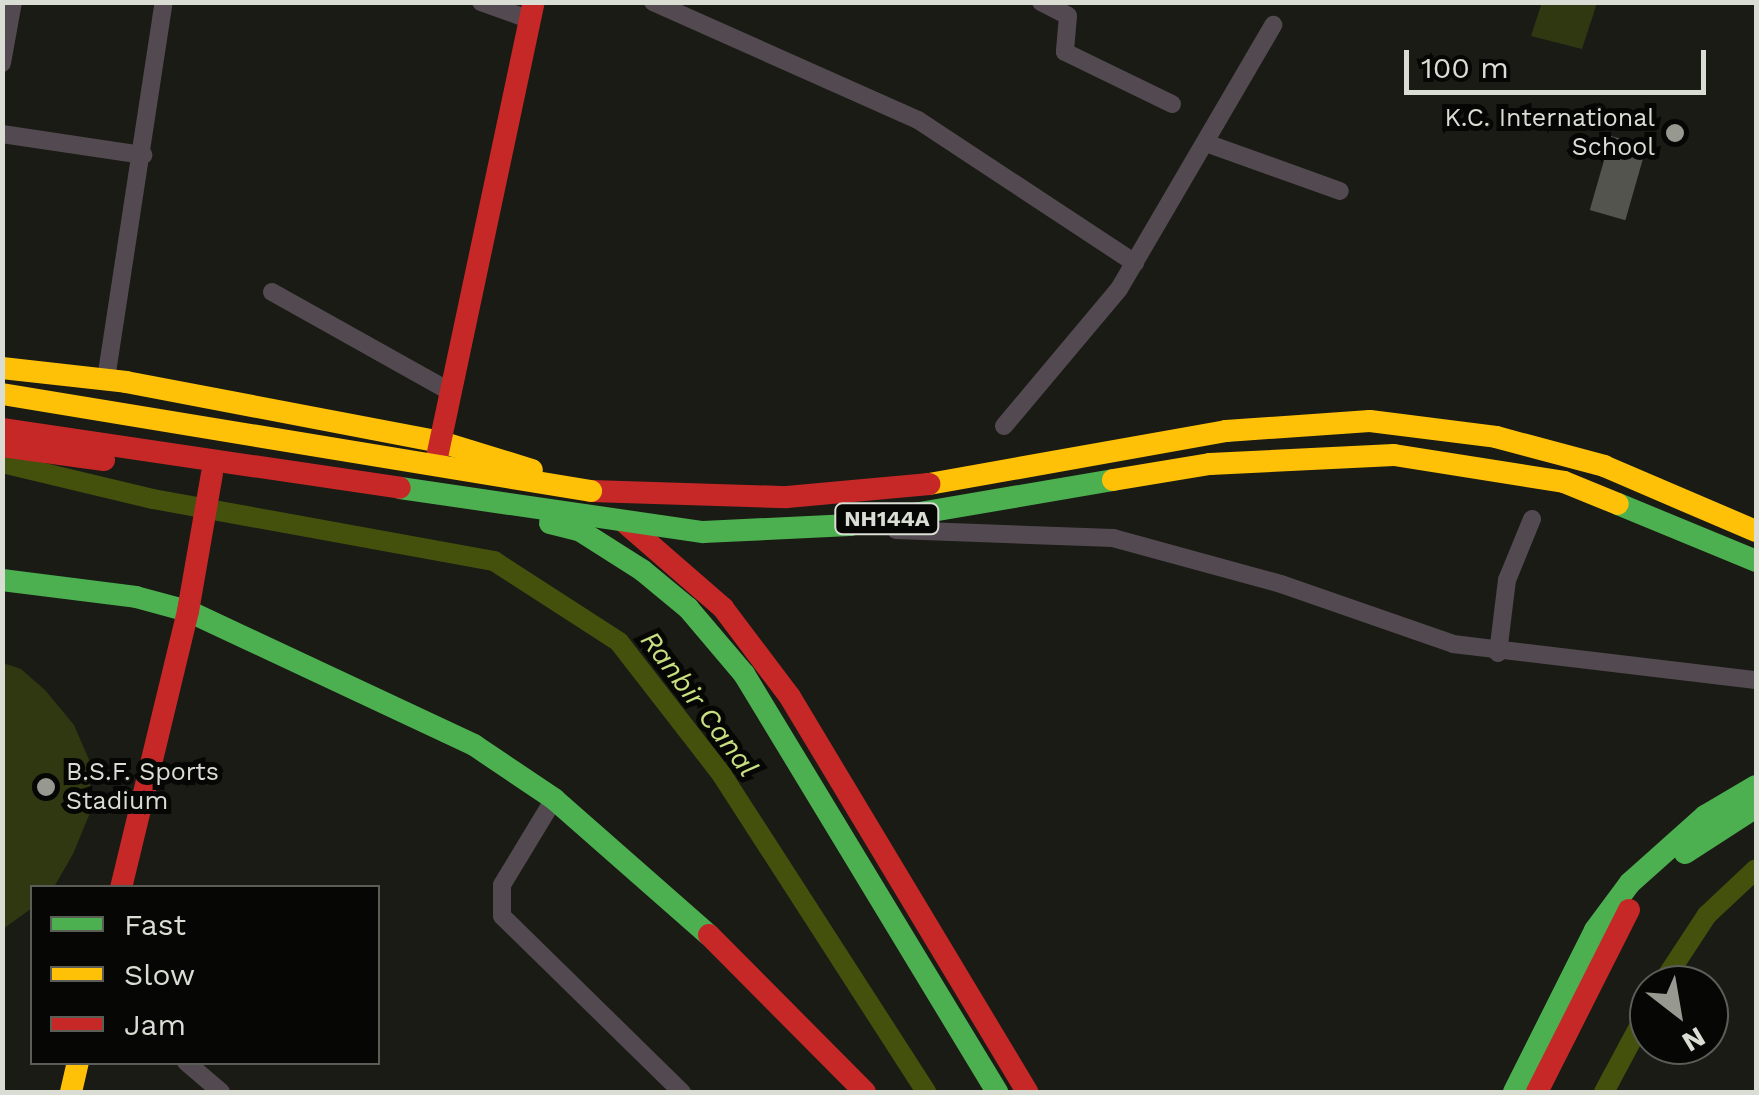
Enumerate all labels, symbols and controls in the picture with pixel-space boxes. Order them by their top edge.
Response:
scale bar [1409,30,1712,92]
text: 100 m [1421,50,1509,85]
place label: K.C. International School [1444,104,1655,163]
marker: K.C. International School [1664,122,1686,144]
road number: NH144A [832,502,942,536]
water label: Ranbir Canal [633,624,765,784]
place label: B.S.F. Sports Stadium [66,758,219,817]
marker: B.S.F. Sports Stadium [35,776,57,798]
legend [30,885,380,1065]
text: Fast [124,907,186,942]
text: Slow [124,957,195,992]
north arrow [1629,965,1729,1065]
text: Jam [124,1007,186,1042]
text: N [1676,1020,1711,1059]

